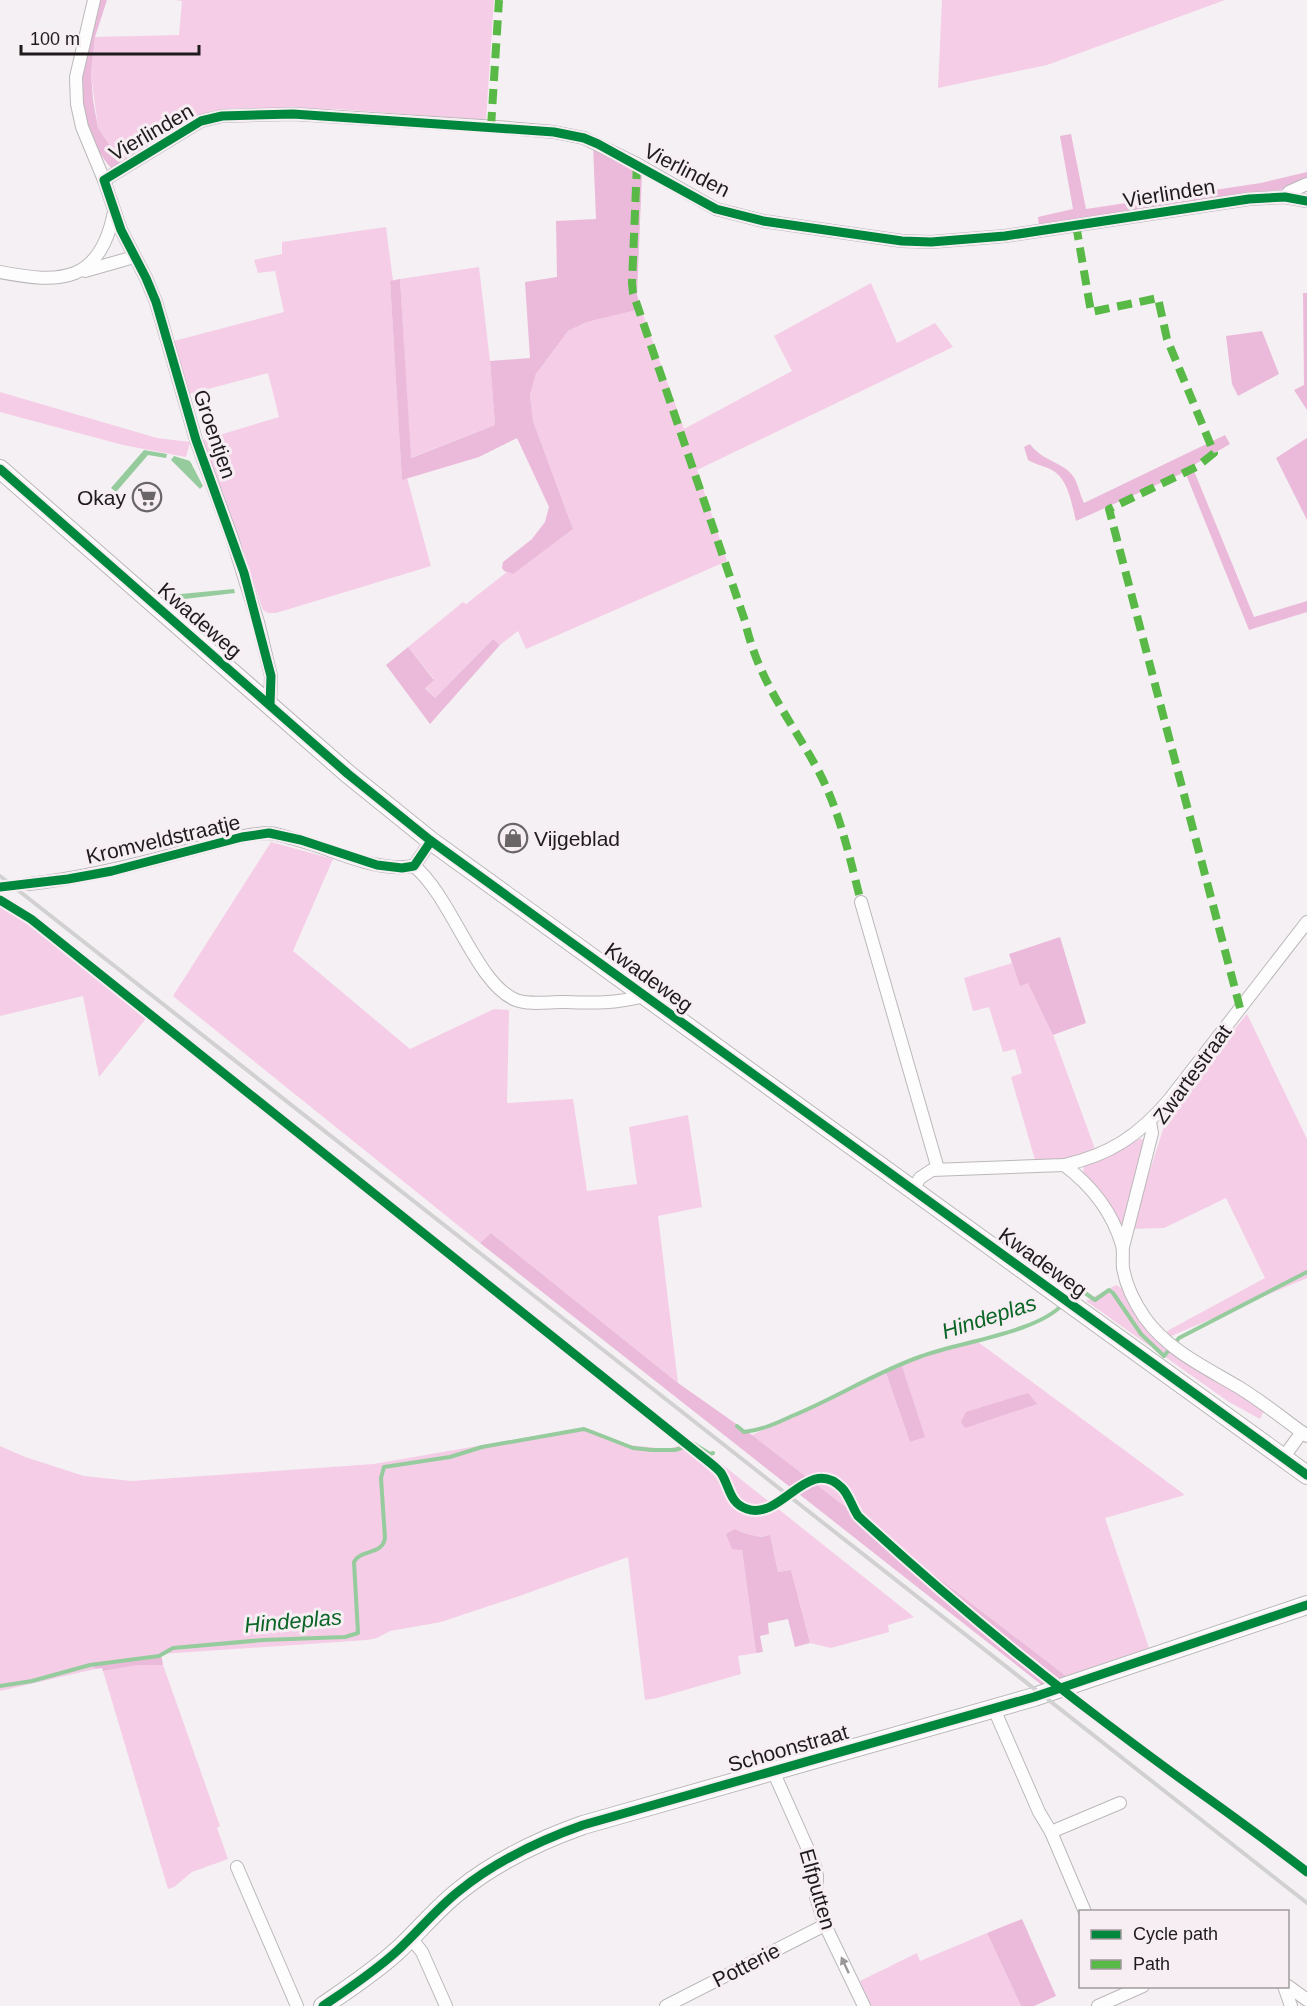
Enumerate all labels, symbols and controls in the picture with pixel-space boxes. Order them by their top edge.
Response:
scale bar [21,18,200,56]
text: 100 m [30,29,80,49]
street label: Vierlinden [105,99,197,165]
street label: Vierlinden [640,139,734,201]
street label: Vierlinden [1121,174,1217,212]
street label: Groentjen [189,387,241,481]
supermarket icon: Okay [131,481,163,513]
place label: Okay [77,486,126,509]
street label: Kwadeweg [154,578,246,662]
street label: Kromveldstraatje [84,810,242,868]
shop icon: Vijgeblad [497,822,529,854]
place label: Vijgeblad [534,827,620,850]
street label: Kwadeweg [601,938,697,1016]
street label: Zwartestraat [1148,1020,1236,1128]
street label: Kwadeweg [995,1223,1091,1301]
water label: Hindeplas [939,1290,1039,1344]
water label: Hindeplas [243,1604,343,1638]
street label: Schoonstraat [725,1720,851,1776]
street label: Elfputten [796,1846,840,1932]
legend [1079,1910,1289,1988]
text: Cycle path [1133,1924,1218,1944]
street label: Potterie [709,1938,783,1992]
text: Path [1133,1954,1170,1974]
one-way arrow [840,1957,849,1974]

